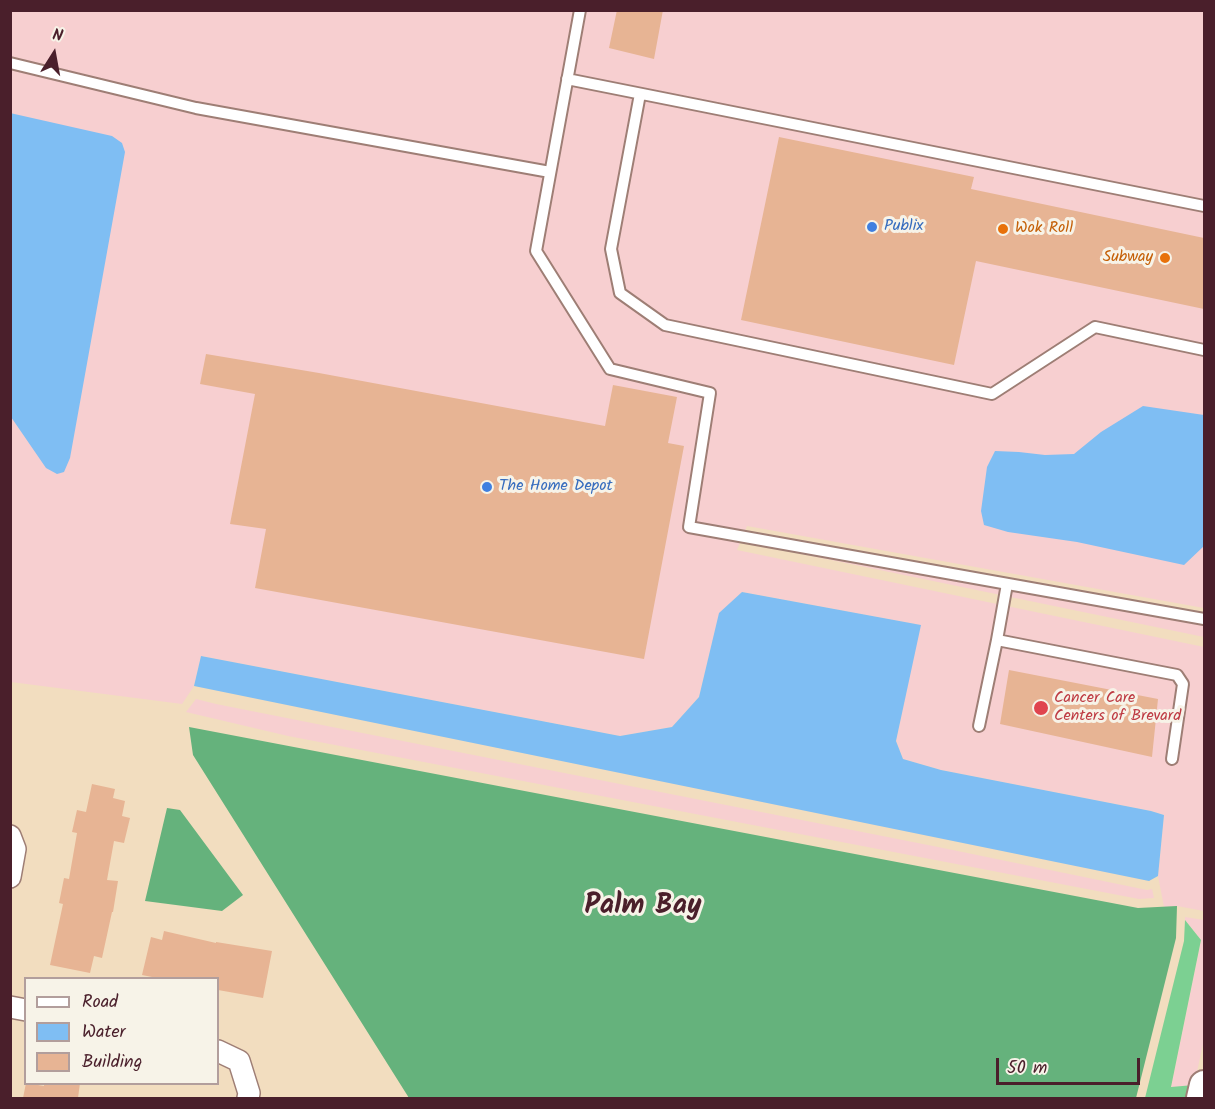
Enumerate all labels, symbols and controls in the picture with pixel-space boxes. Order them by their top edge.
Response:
text: N [50,23,65,49]
north arrow [24,24,84,84]
place label: Publix [884,217,923,237]
place label: Wok Roll [1015,219,1073,239]
marker: Publix [865,220,879,234]
marker: Wok Roll [996,222,1010,236]
place label: Subway [1103,248,1153,268]
marker: Subway [1158,251,1172,265]
place label: The Home Depot [499,477,613,497]
marker: The Home Depot [480,480,494,494]
place label: Cancer Care Centers of Brevard [1054,689,1181,727]
marker: Cancer Care Centers of Brevard [1032,699,1050,717]
district label: Palm Bay [584,891,702,925]
legend [24,977,219,1085]
text: Road [82,988,118,1017]
text: Water [82,1018,126,1047]
scale bar [999,1046,1143,1084]
text: Building [82,1048,142,1077]
text: 50 m [1007,1054,1047,1083]

